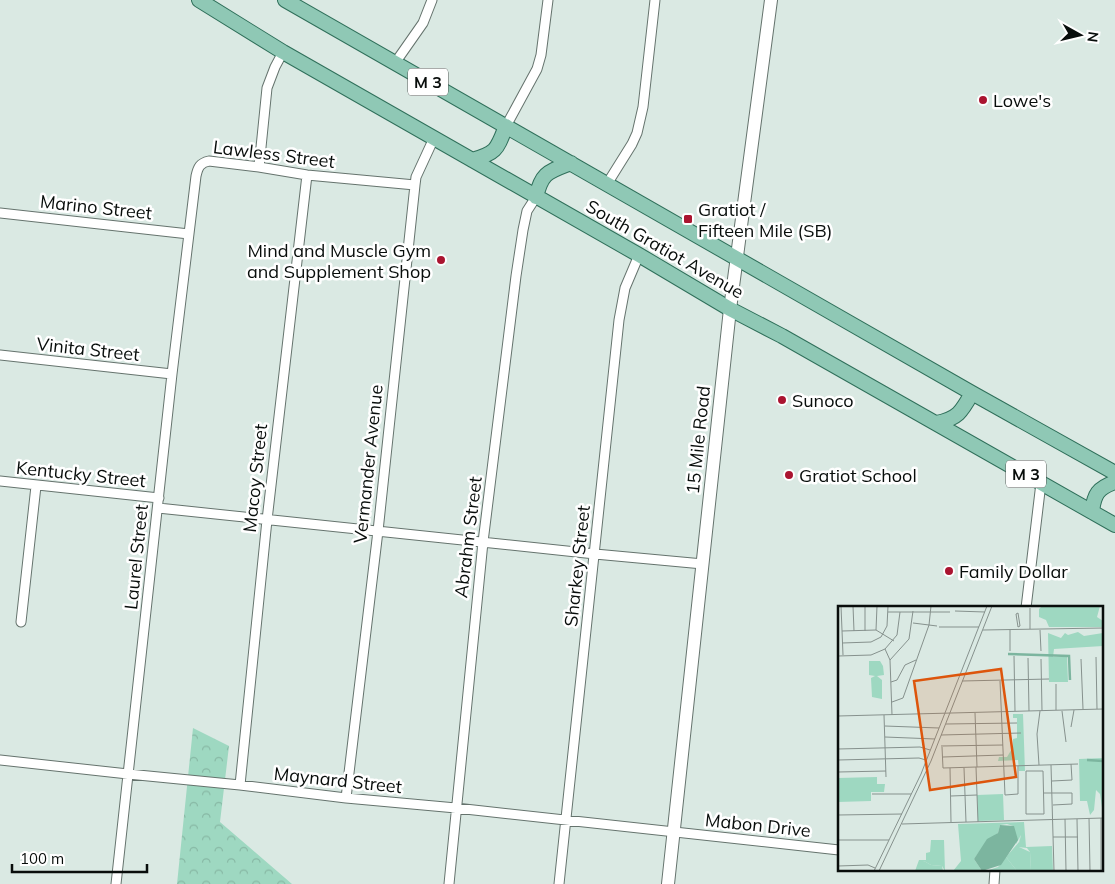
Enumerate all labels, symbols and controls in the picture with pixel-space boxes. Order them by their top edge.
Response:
north arrow [1055,10,1105,60]
text: N [1083,30,1103,43]
road number: M 3 [408,68,448,95]
place label: Lowe's [993,89,1051,112]
marker: Lowe's [977,94,989,106]
street label: Lawless Street [212,135,336,173]
street label: Marino Street [39,190,153,224]
street label: South Gratiot Avenue [582,194,748,304]
place label: Gratiot / Fifteen Mile (SB) [698,198,833,242]
marker: Gratiot / Fifteen Mile (SB) [682,213,694,225]
place label: Mind and Muscle Gym and Supplement Shop [247,239,431,283]
marker: Mind and Muscle Gym and Supplement Shop [435,254,447,266]
street label: Vinita Street [35,332,141,366]
street label: Vermander Avenue [348,383,388,545]
street label: 15 Mile Road [681,385,715,495]
place label: Sunoco [792,389,853,412]
marker: Sunoco [776,394,788,406]
street label: Macoy Street [238,423,272,533]
street label: Kentucky Street [15,456,147,492]
road number: M 3 [1006,460,1046,488]
place label: Gratiot School [799,464,917,487]
marker: Gratiot School [783,469,795,481]
street label: Abrahm Street [449,475,487,599]
street label: Laurel Street [119,503,153,611]
street label: Sharkey Street [559,504,595,628]
place label: Family Dollar [959,560,1068,583]
marker: Family Dollar [943,565,955,577]
inset map [838,606,1102,872]
street label: Maynard Street [273,762,403,798]
street label: Mabon Drive [704,808,812,842]
scale bar [12,842,148,874]
text: 100 m [20,849,64,868]

